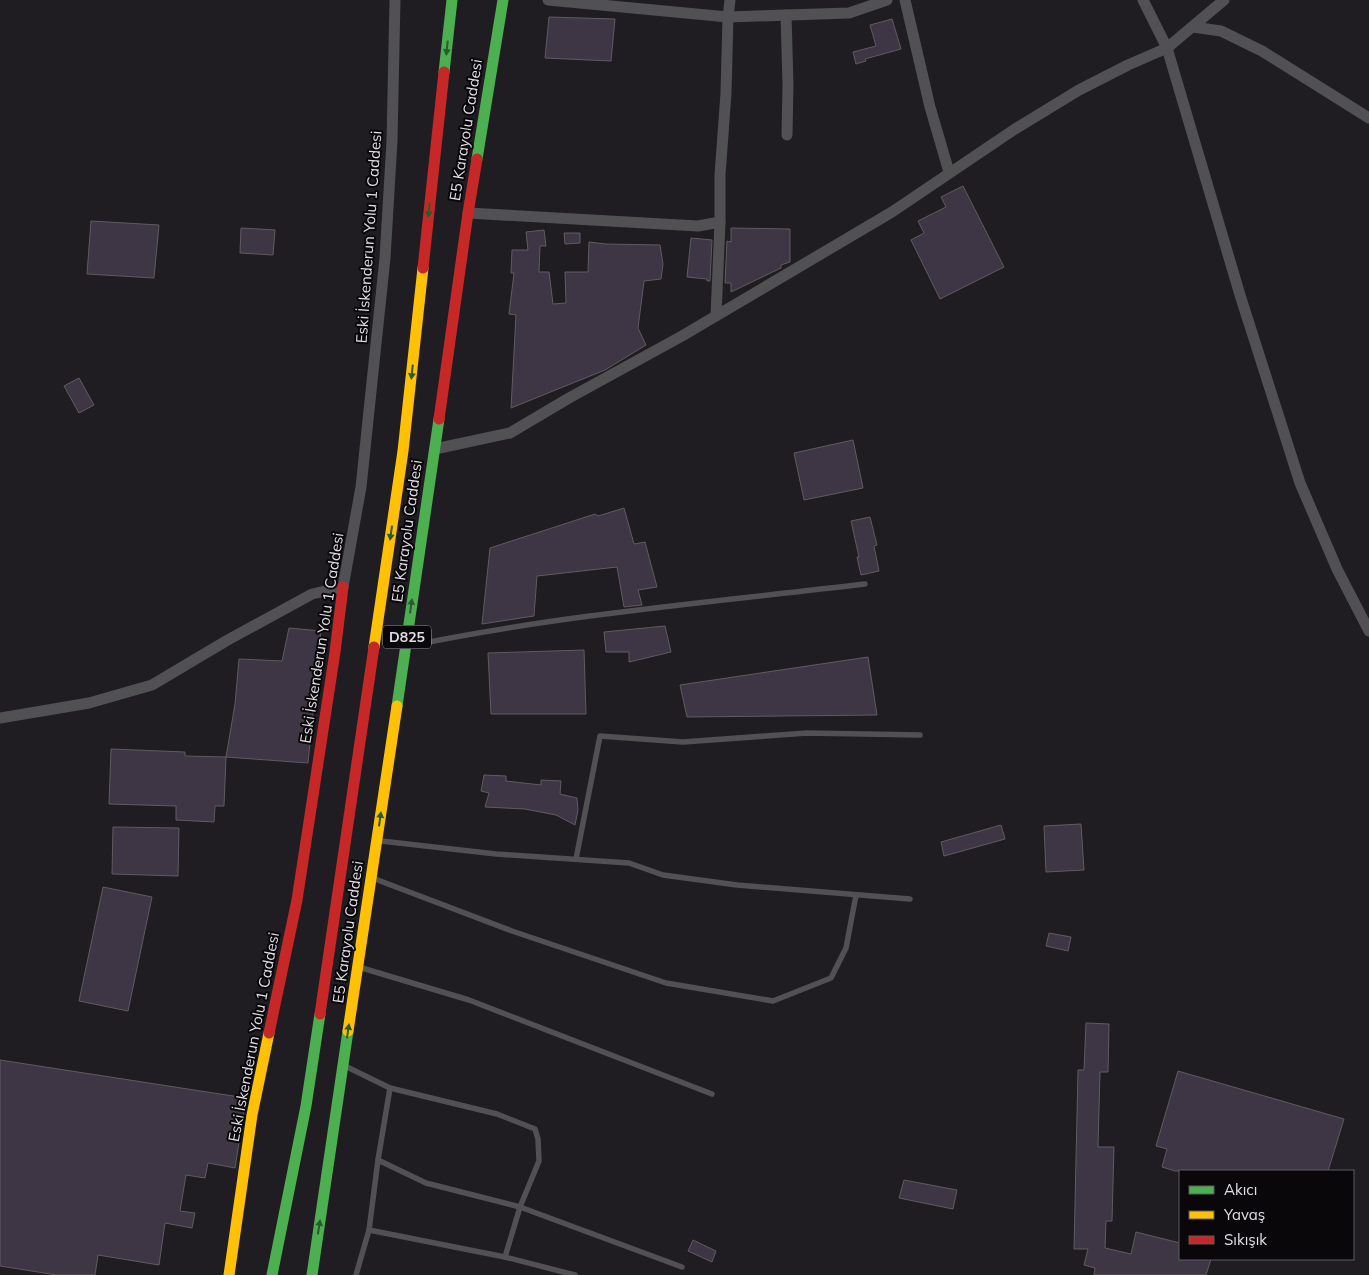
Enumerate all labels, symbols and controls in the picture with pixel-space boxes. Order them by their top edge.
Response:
one-way arrow [443,41,451,57]
street label: E5 Karayolu Caddesi [445,58,486,202]
street label: Eski İskenderun Yolu 1 Caddesi [352,130,385,344]
one-way arrow [425,202,433,218]
one-way arrow [408,364,416,380]
street label: E5 Karayolu Caddesi [387,459,426,603]
one-way arrow [387,525,395,541]
street label: Eski İskenderun Yolu 1 Caddesi [295,531,348,745]
one-way arrow [408,598,416,614]
road number: D825 [383,626,431,649]
one-way arrow [376,810,384,826]
street label: E5 Karayolu Caddesi [328,860,367,1004]
street label: Eski İskenderun Yolu 1 Caddesi [224,931,283,1143]
one-way arrow [344,1023,352,1039]
legend [1179,1170,1354,1260]
text: Akıcı [1224,1180,1257,1199]
text: Yavaş [1223,1205,1265,1224]
one-way arrow [315,1218,323,1234]
text: Sıkışık [1224,1230,1267,1249]

